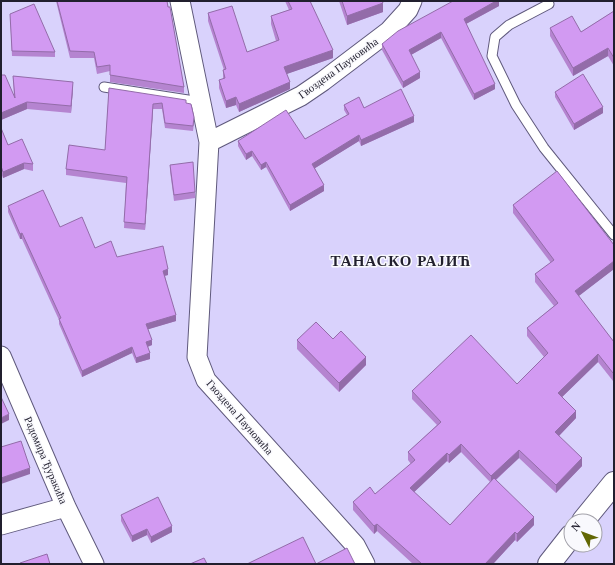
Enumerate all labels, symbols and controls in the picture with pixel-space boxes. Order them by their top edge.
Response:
street label: Гвоздена Пауновића [296,35,380,101]
district label: ТАНАСКО РАЈИЋ [331,253,471,269]
street label: Гвоздена Пауновића [204,377,276,457]
street label: Радомира Ђуракића [22,415,70,506]
north arrow [563,513,603,553]
text: N [568,519,583,533]

